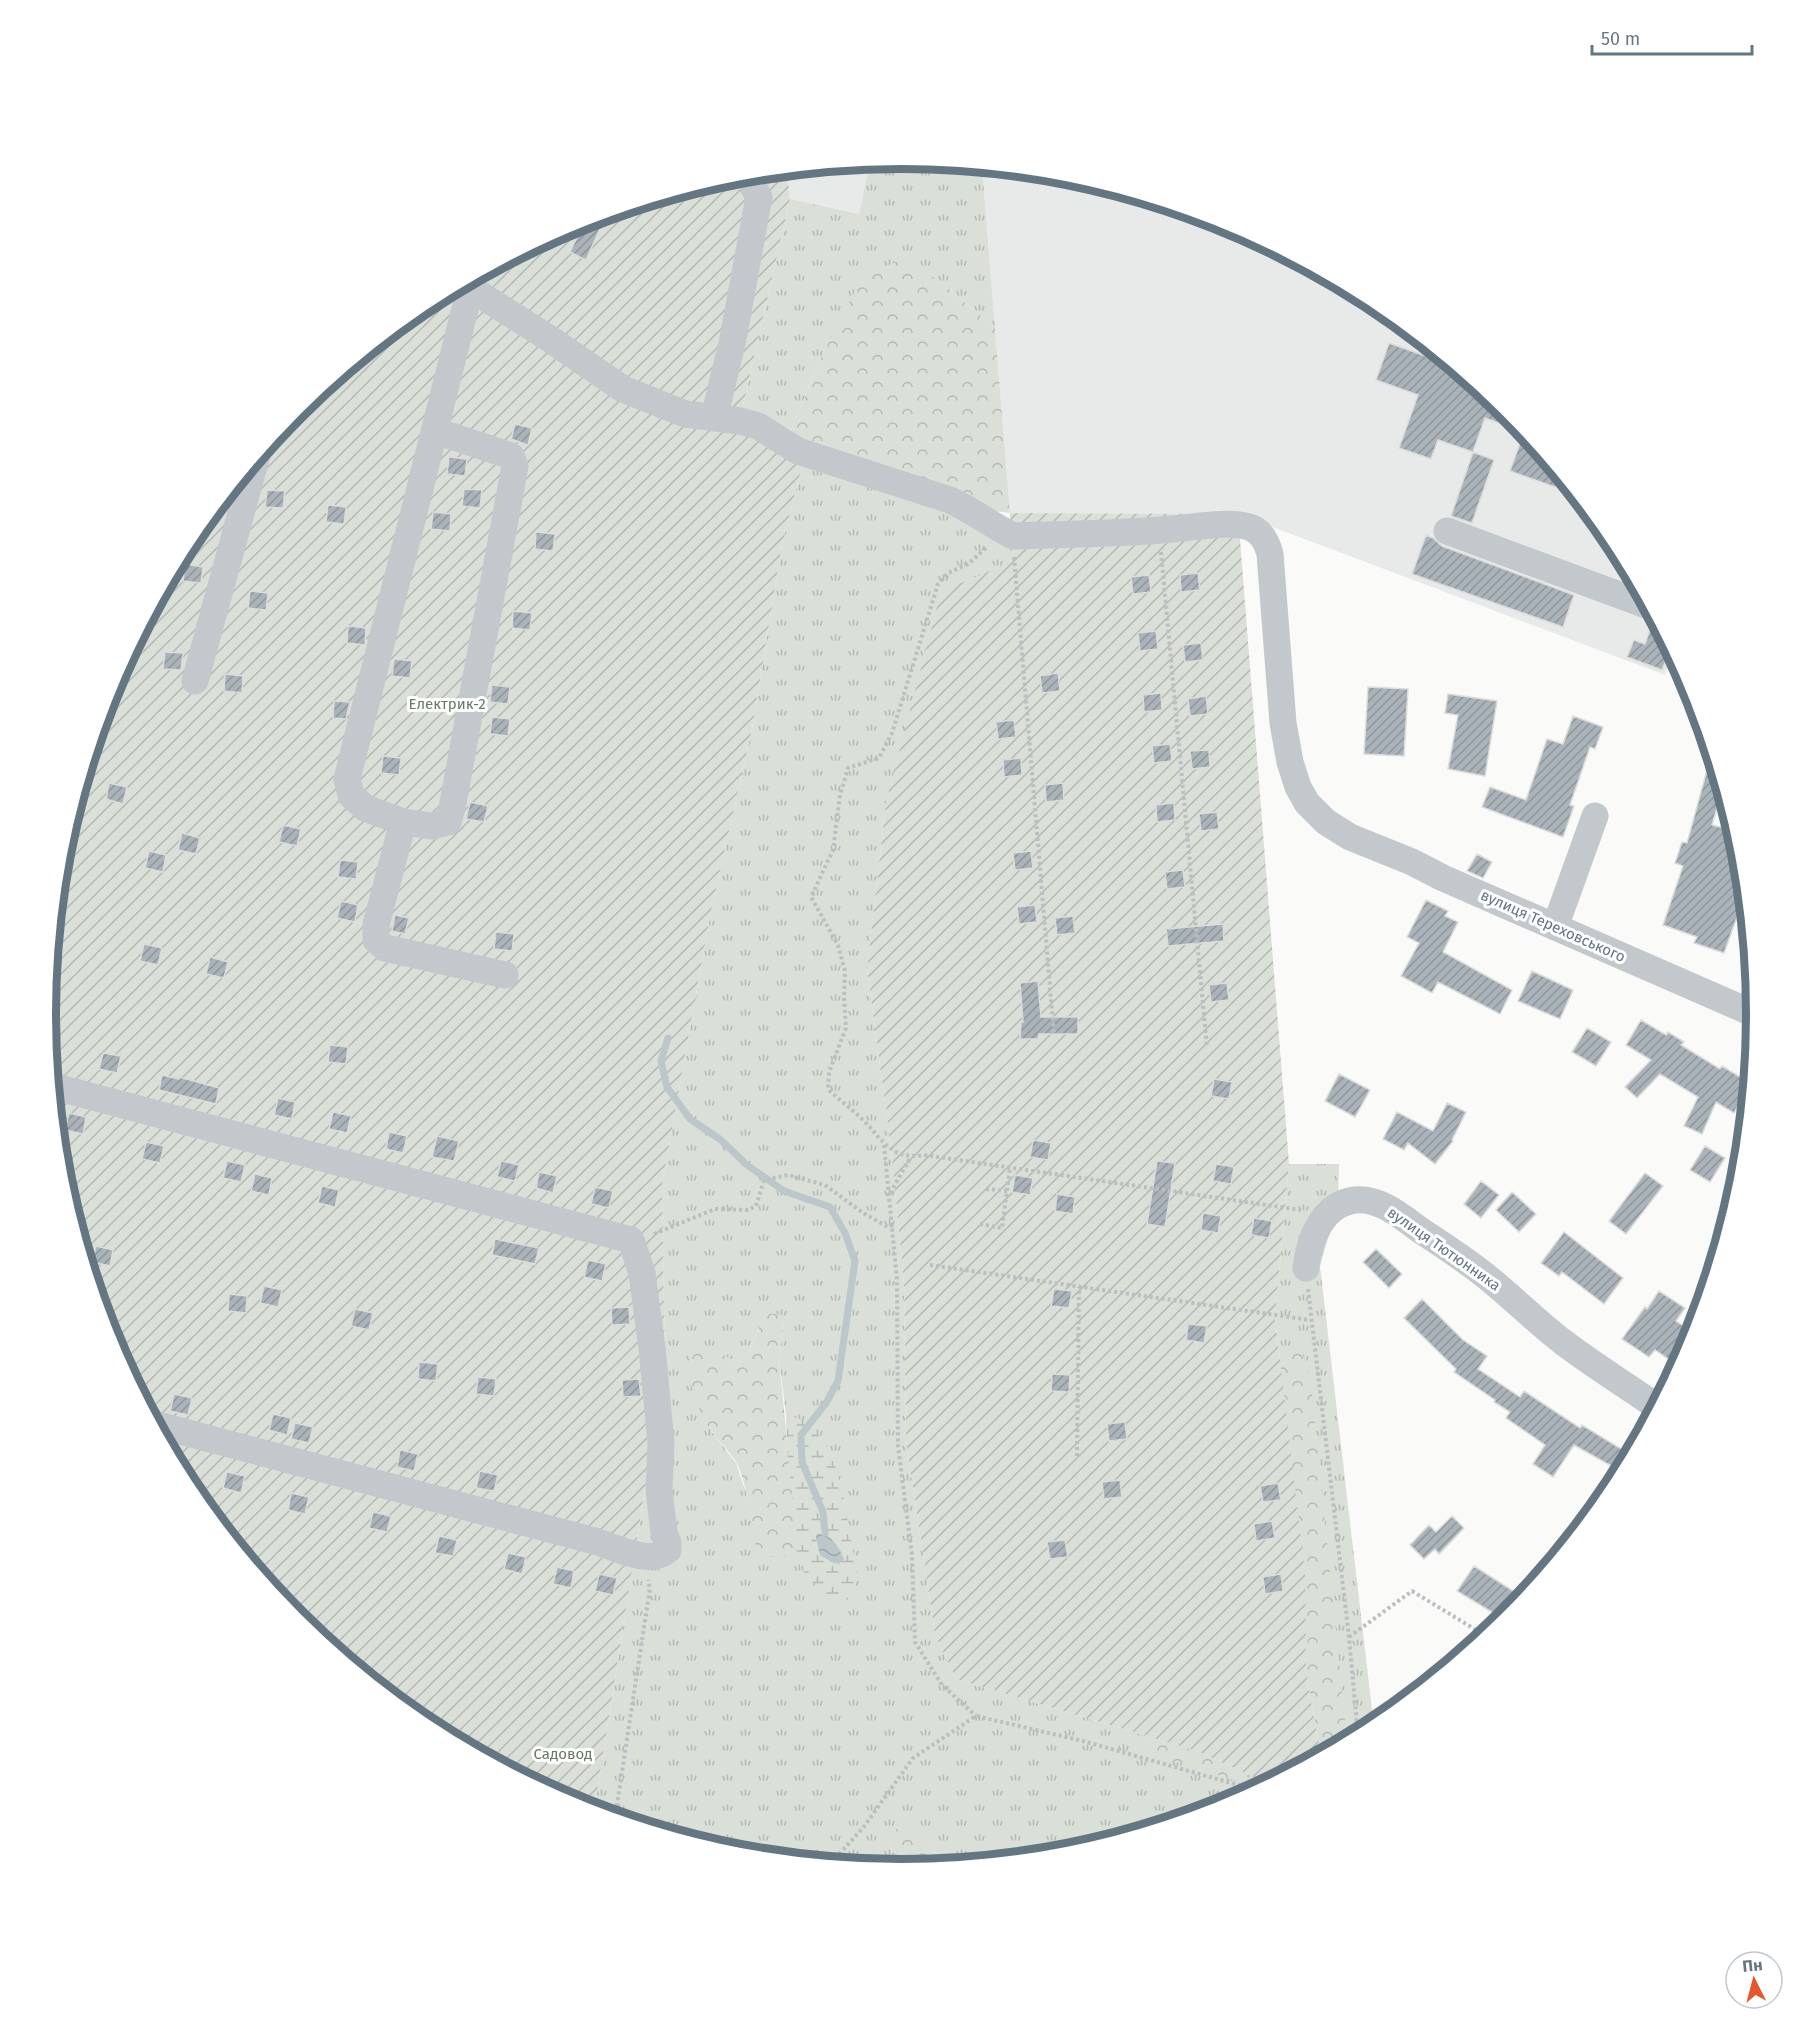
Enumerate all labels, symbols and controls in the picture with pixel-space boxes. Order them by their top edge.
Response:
scale bar [1592,18,1752,56]
text: 50 m [1601,28,1640,50]
park label: Електрик-2 [408,695,486,713]
street label: вулиця Тереховського [1478,886,1628,966]
street label: вулиця Тютюнника [1384,1203,1504,1295]
park label: Садовод [534,1745,592,1763]
north arrow [1724,1950,1784,2010]
text: Пн [1742,1955,1763,1976]

